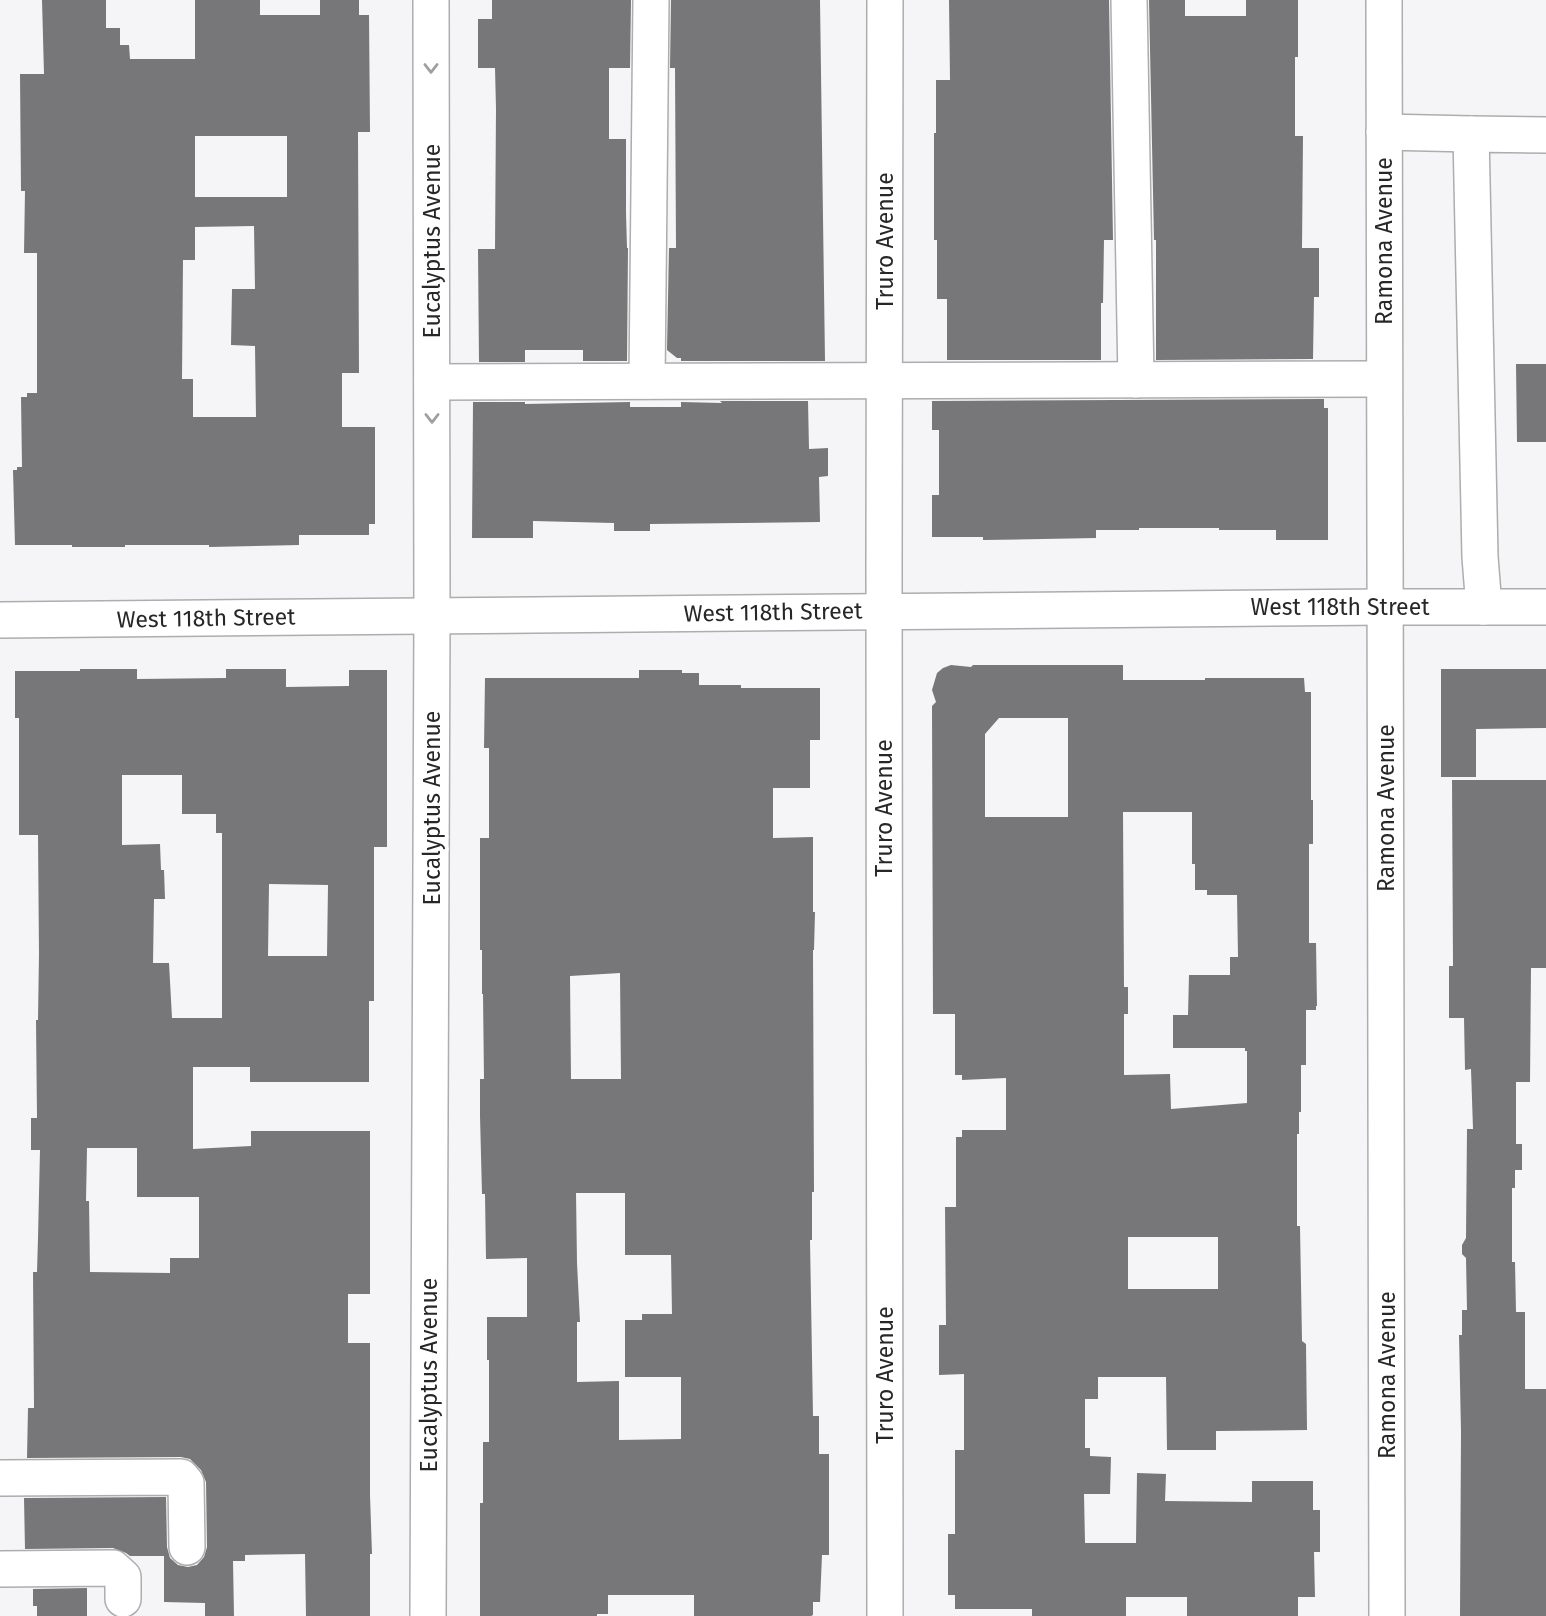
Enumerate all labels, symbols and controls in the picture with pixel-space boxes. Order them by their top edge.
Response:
one-way arrow [423,63,439,74]
street label: Eucalyptus Avenue [418,144,446,338]
street label: Ramona Avenue [1370,157,1398,325]
street label: Truro Avenue [871,172,899,310]
one-way arrow [424,413,440,424]
street label: West 118th Street [1251,593,1430,621]
street label: West 118th Street [683,596,863,628]
street label: West 118th Street [116,602,296,634]
street label: Eucalyptus Avenue [418,711,446,905]
street label: Ramona Avenue [1372,724,1400,892]
street label: Truro Avenue [870,739,898,877]
street label: Eucalyptus Avenue [415,1278,443,1472]
street label: Ramona Avenue [1373,1291,1401,1459]
street label: Truro Avenue [871,1306,899,1444]

